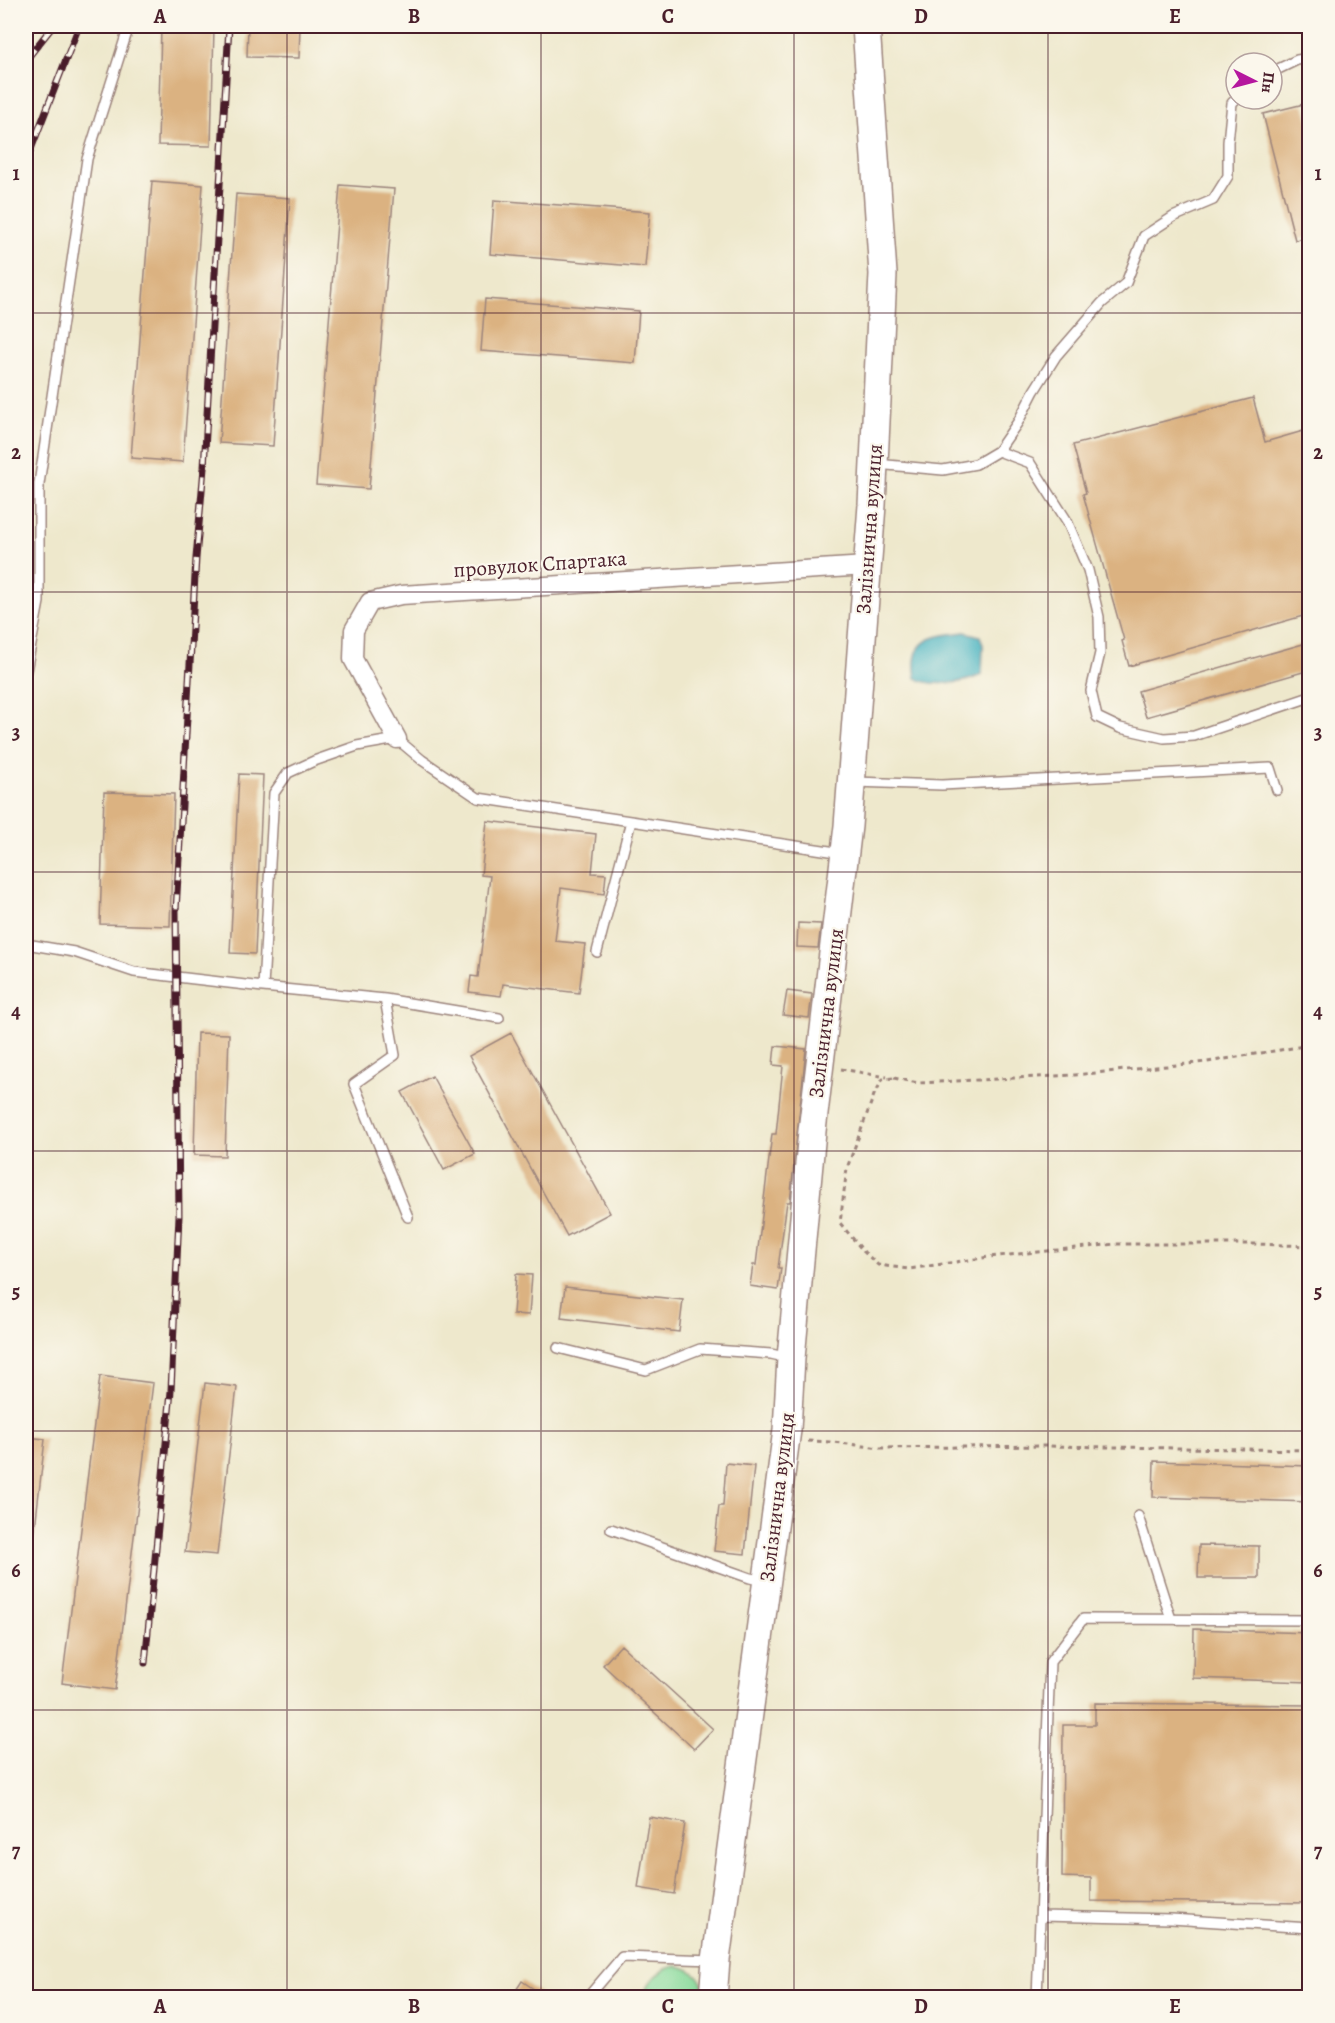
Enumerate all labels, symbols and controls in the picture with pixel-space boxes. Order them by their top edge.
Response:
text: A [153,3,167,30]
text: B [408,3,420,30]
text: C [662,3,674,30]
text: D [914,3,928,30]
text: E [1169,3,1181,30]
north arrow [1224,51,1284,111]
text: Пн [1256,71,1280,94]
text: 1 [12,160,20,187]
text: 1 [1314,160,1322,187]
text: 2 [11,439,21,466]
text: 2 [1313,439,1323,466]
street label: Залізнична вулиця [849,443,889,615]
street label: провулок Спартака [452,544,628,584]
text: 3 [12,719,20,746]
text: 3 [1314,719,1322,746]
street label: Залізнична вулиця [802,927,850,1099]
text: 4 [11,998,21,1025]
text: 4 [1313,998,1323,1025]
text: 5 [12,1278,20,1305]
text: 5 [1314,1278,1322,1305]
street label: Залізнична вулиця [753,1411,801,1583]
text: 6 [11,1557,21,1584]
text: 6 [1313,1557,1323,1584]
text: 7 [12,1837,21,1864]
text: 7 [1314,1837,1323,1864]
text: A [153,1993,167,2020]
text: B [408,1993,420,2020]
text: C [662,1993,674,2020]
text: D [914,1993,928,2020]
text: E [1169,1993,1181,2020]

